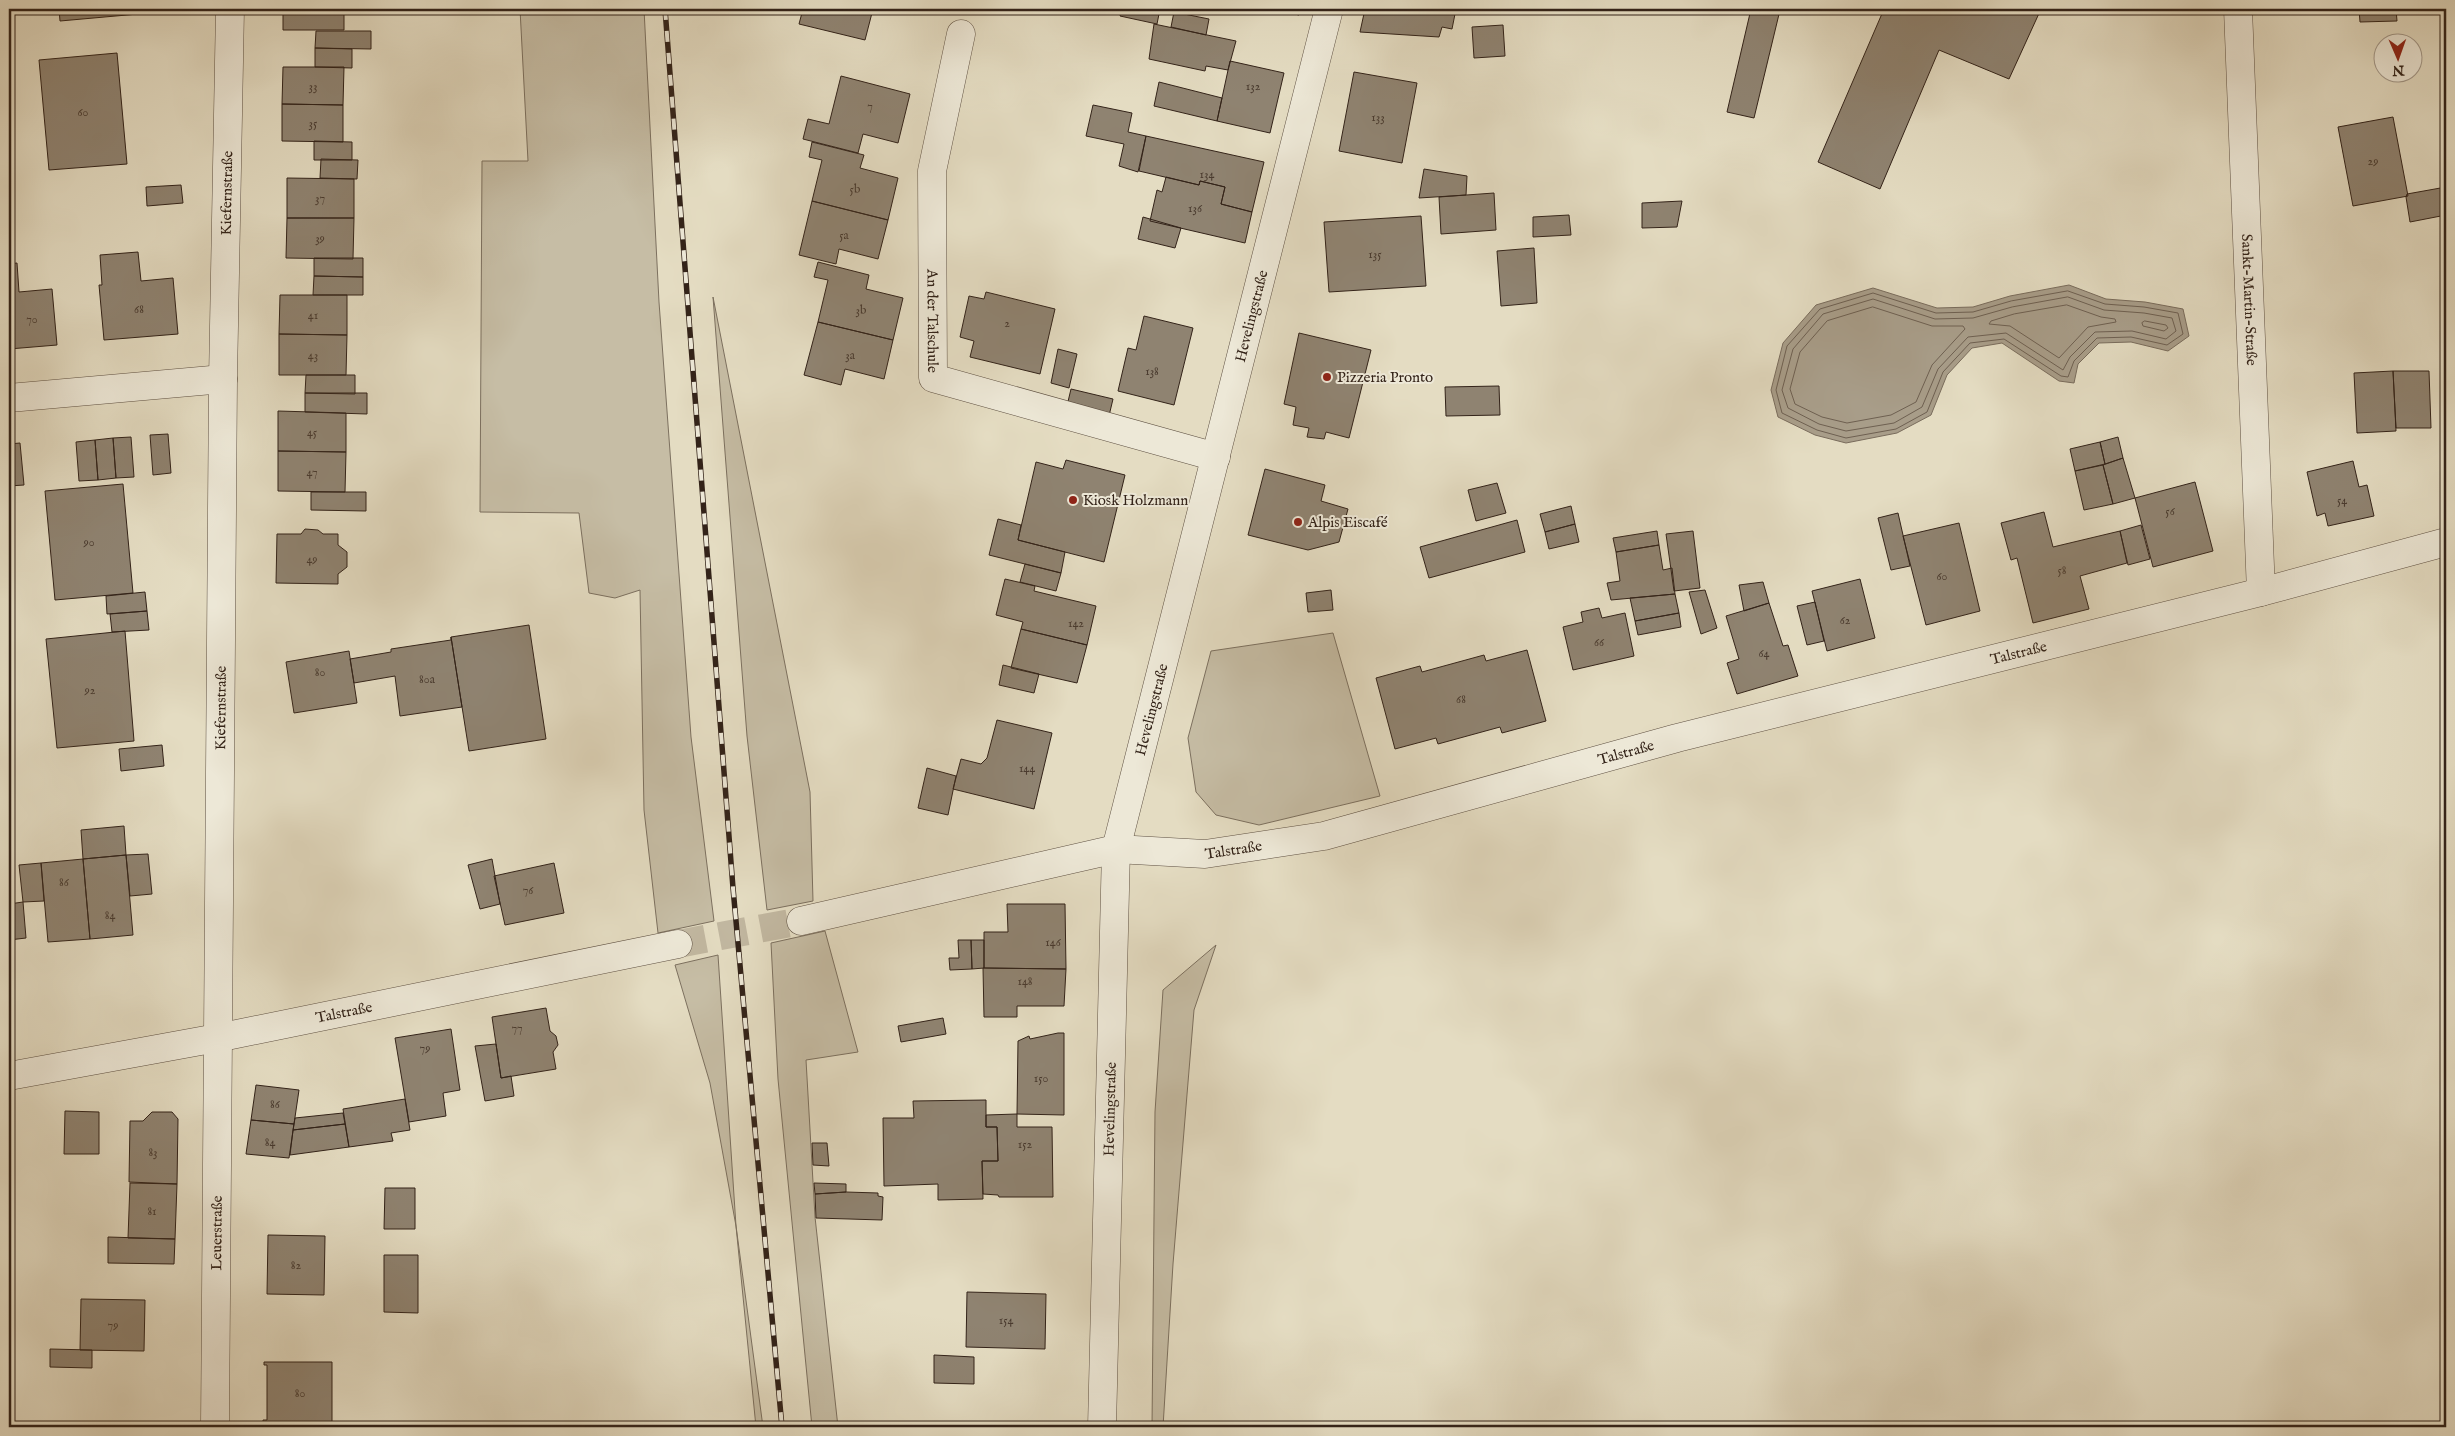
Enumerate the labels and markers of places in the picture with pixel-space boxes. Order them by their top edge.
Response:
place label: Pizzeria Pronto [1337,368,1433,387]
marker: Pizzeria Pronto [1321,371,1333,383]
place label: Kiosk Holzmann [1083,491,1188,510]
marker: Kiosk Holzmann [1067,494,1079,506]
place label: Alpis Eiscafé [1307,513,1388,532]
marker: Alpis Eiscafé [1292,516,1304,528]

